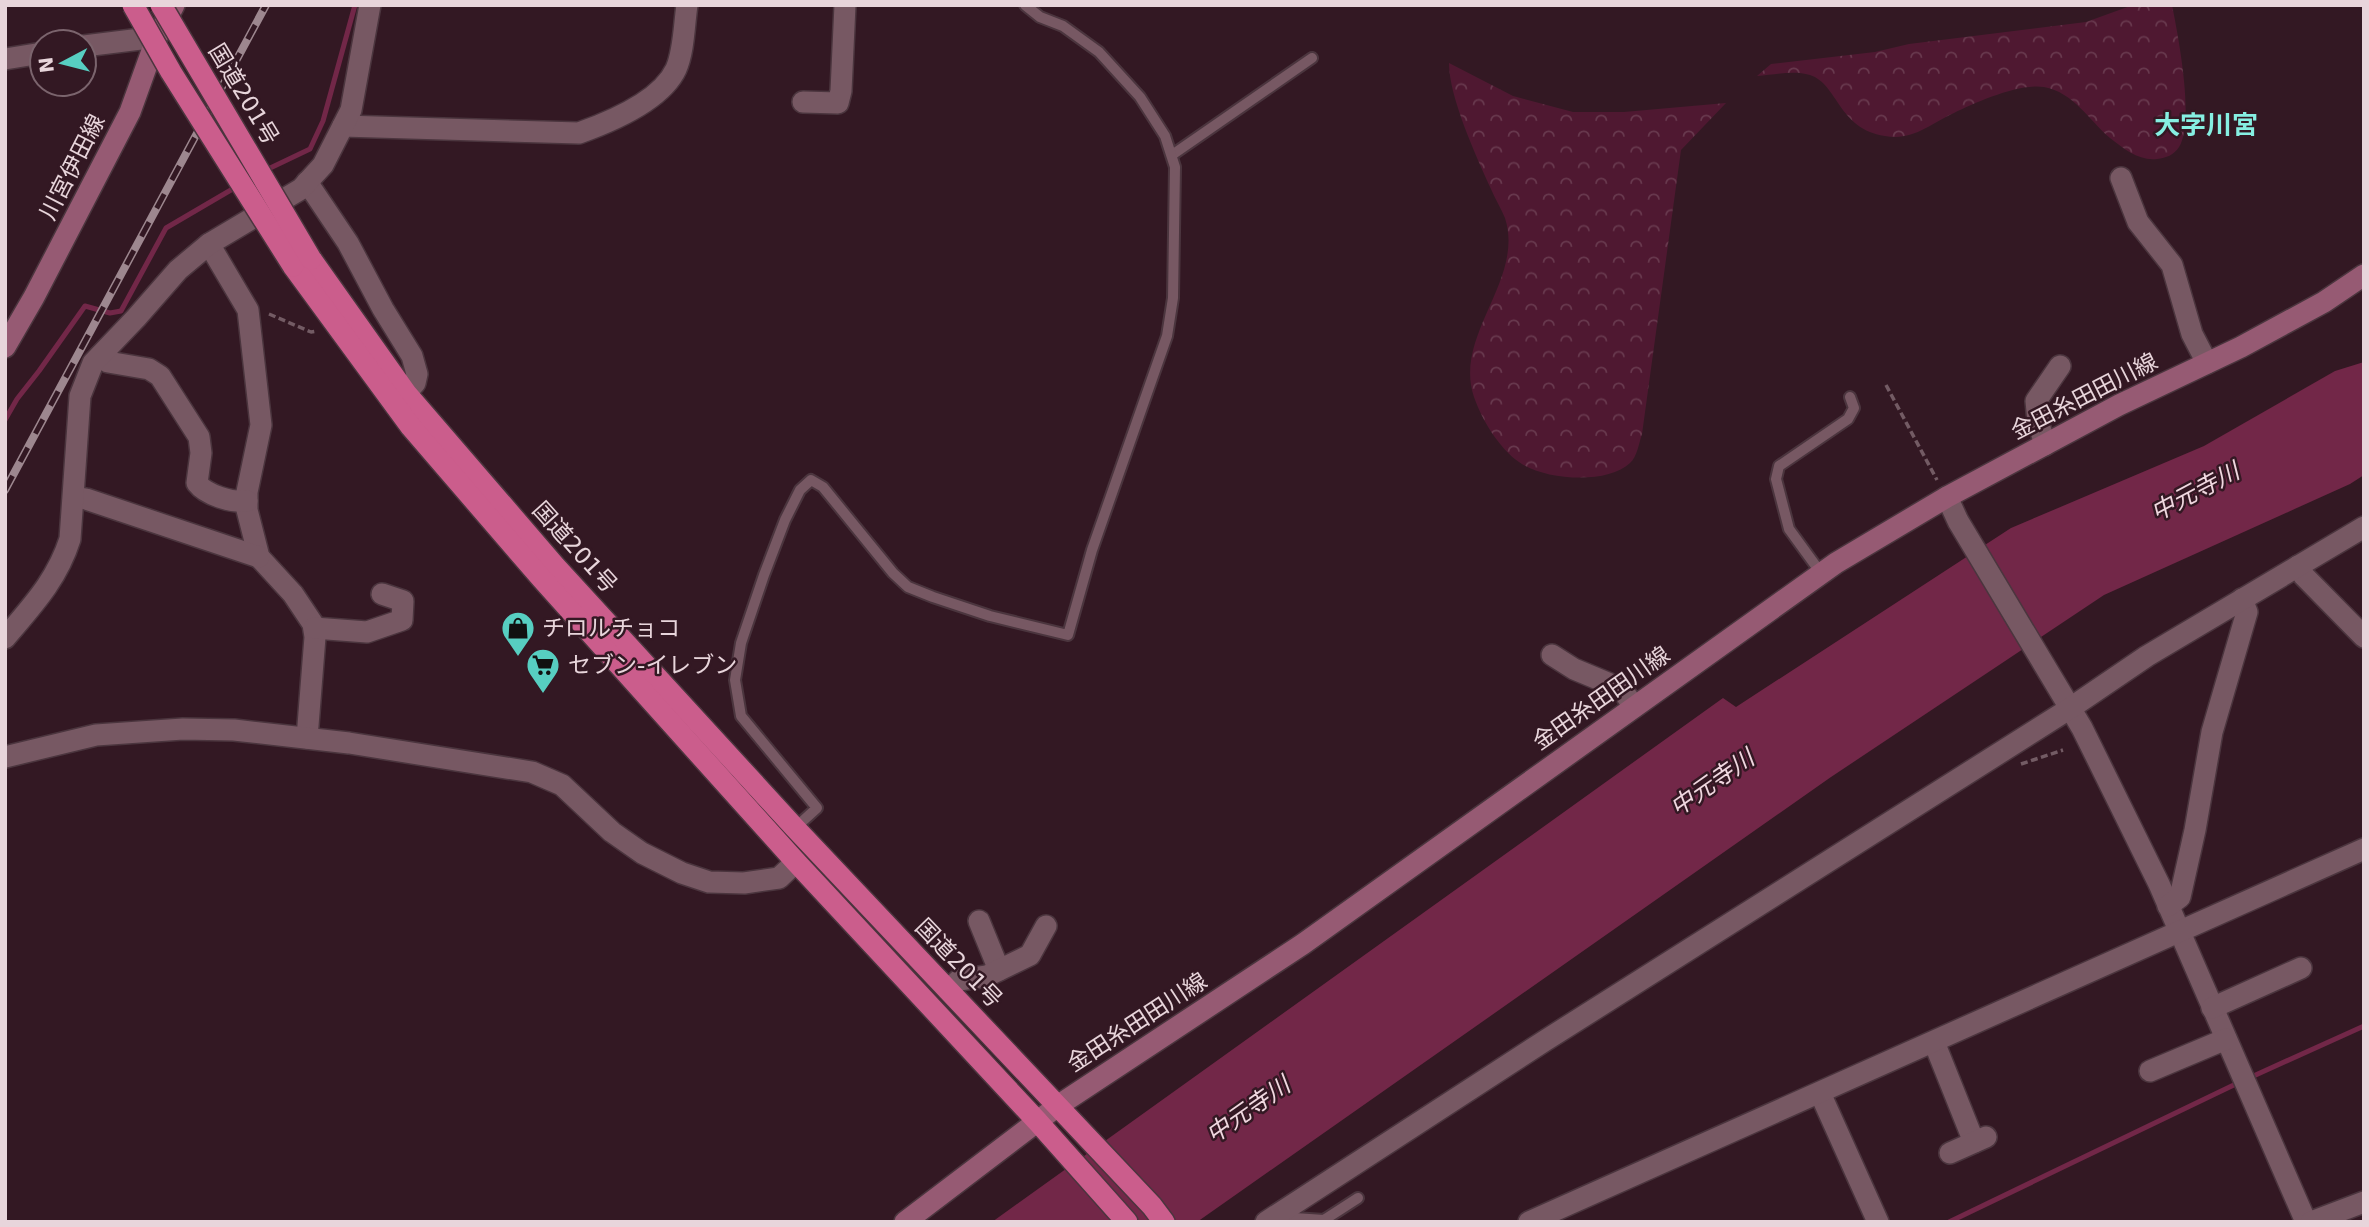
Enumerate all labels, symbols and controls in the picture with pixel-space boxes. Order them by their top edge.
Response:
north arrow [28,28,98,98]
street label: 国道201号 [204,39,284,149]
text: N [34,56,58,74]
street label: 川宮伊田線 [34,110,110,224]
district label: 大字川宮 [2154,110,2258,140]
street label: 金田糸田田川線 [2006,348,2162,444]
water label: 中元寺川 [2146,456,2247,527]
street label: 国道201号 [528,496,622,598]
shop icon: チロルチョコ [499,609,537,658]
place label: チロルチョコ [542,615,680,641]
street label: 金田糸田田川線 [1528,641,1674,755]
supermarket icon: セブン-イレブン [524,646,562,695]
place label: セブン-イレブン [568,652,737,678]
water label: 中元寺川 [1665,742,1762,822]
street label: 国道201号 [910,913,1008,1013]
street label: 金田糸田田川線 [1062,967,1212,1077]
water label: 中元寺川 [1201,1069,1298,1149]

